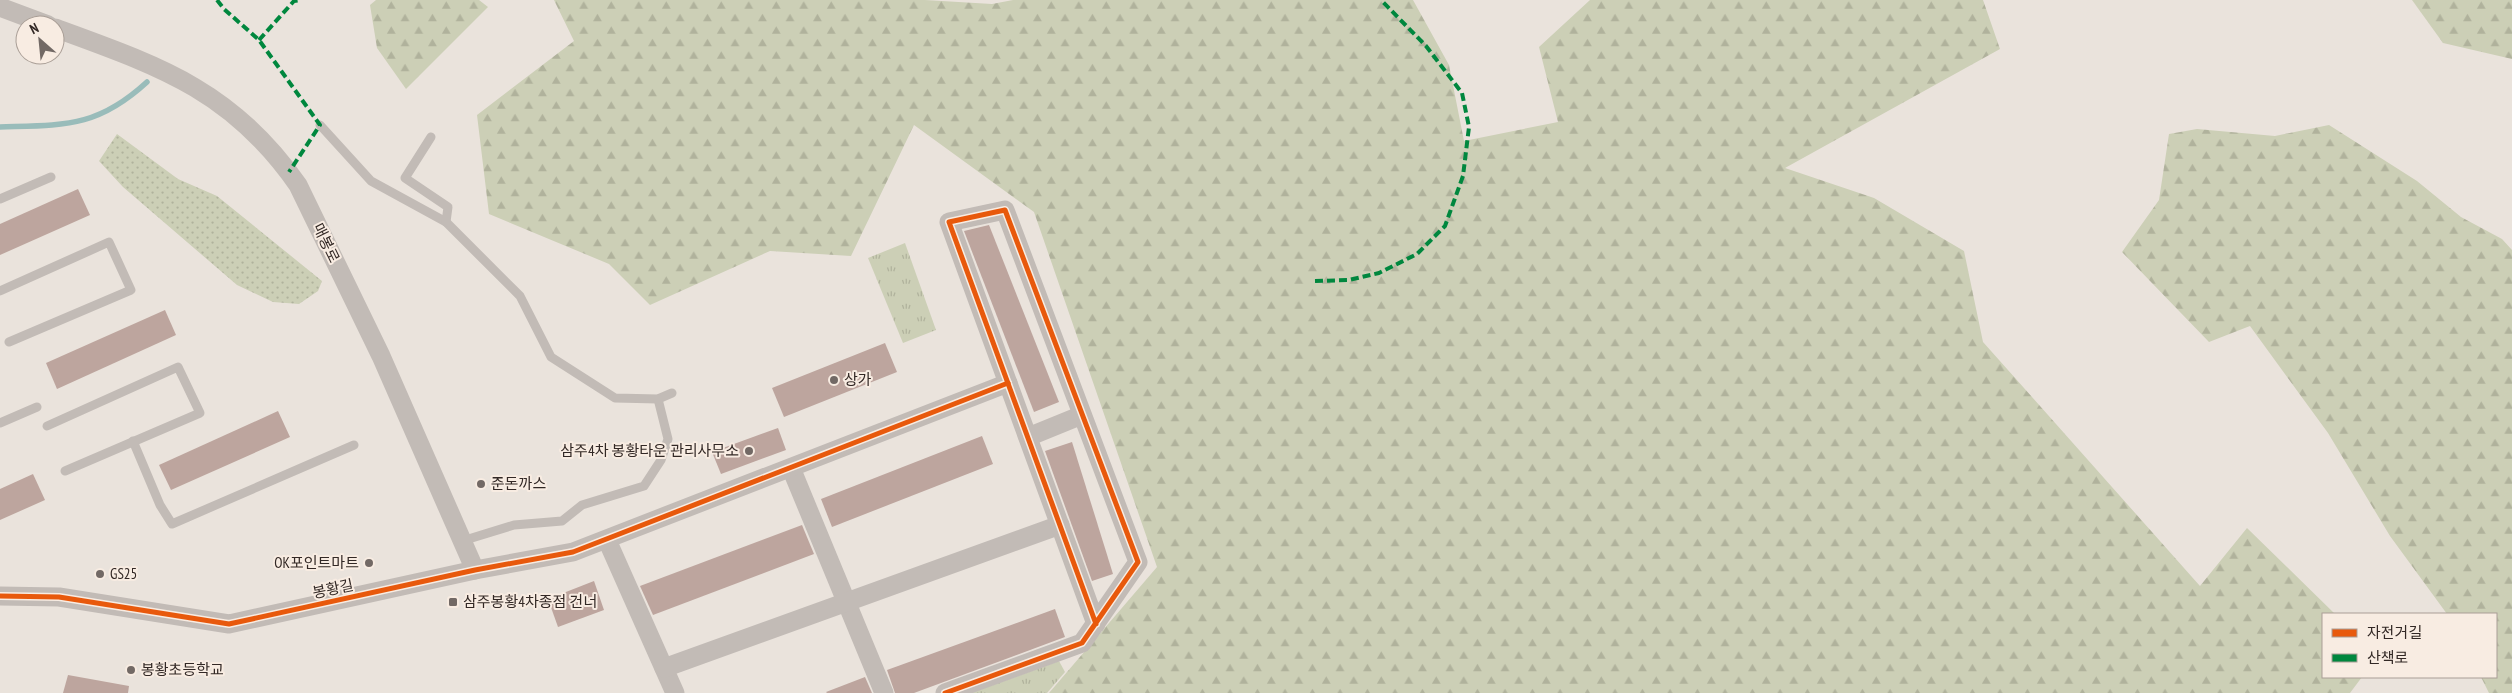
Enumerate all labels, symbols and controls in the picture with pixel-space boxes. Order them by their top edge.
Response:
north arrow [15,15,65,65]
text: N [27,19,42,38]
street label: 매봉로 [309,220,344,266]
place label: 상가 [844,370,872,389]
marker: 상가 [828,374,840,386]
place label: 삼주4차 봉황타운 관리사무소 [560,441,739,460]
marker: 삼주4차 봉황타운 관리사무소 [743,445,755,457]
place label: 준돈까스 [491,474,546,493]
marker: 준돈까스 [475,478,487,490]
place label: OK포인트마트 [274,553,359,572]
marker: OK포인트마트 [363,557,375,569]
place label: GS25 [110,564,137,583]
marker: GS25 [94,568,106,580]
street label: 봉황길 [311,575,355,602]
place label: 삼주봉황4차종점 건너 [463,592,597,611]
marker: 삼주봉황4차종점 건너 [447,596,459,608]
legend [2322,613,2497,678]
text: 자전거길 [2367,623,2422,642]
text: 산책로 [2367,648,2408,667]
place label: 봉황초등학교 [141,660,224,679]
marker: 봉황초등학교 [125,664,137,676]

